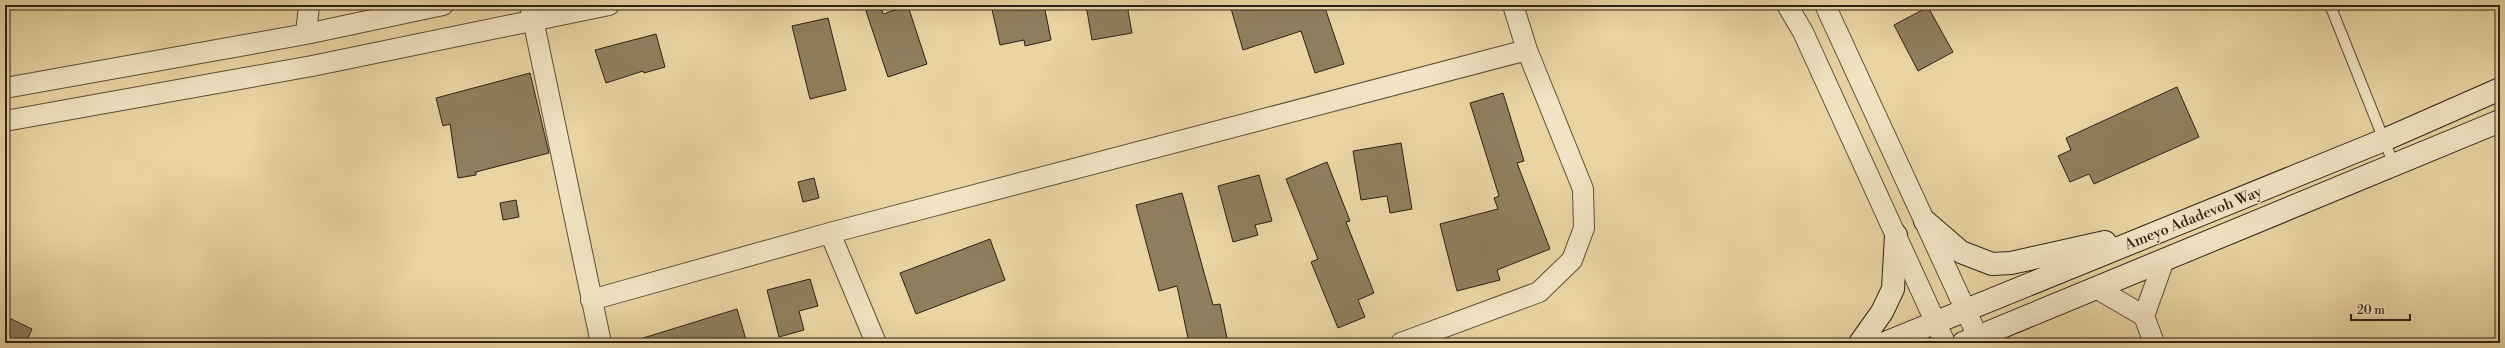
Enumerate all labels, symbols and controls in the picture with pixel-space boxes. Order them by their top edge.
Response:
street label: Ameyo Adadevoh Way [2121,182,2265,255]
scale bar [2351,296,2410,322]
text: 20 m [2357,303,2385,318]

